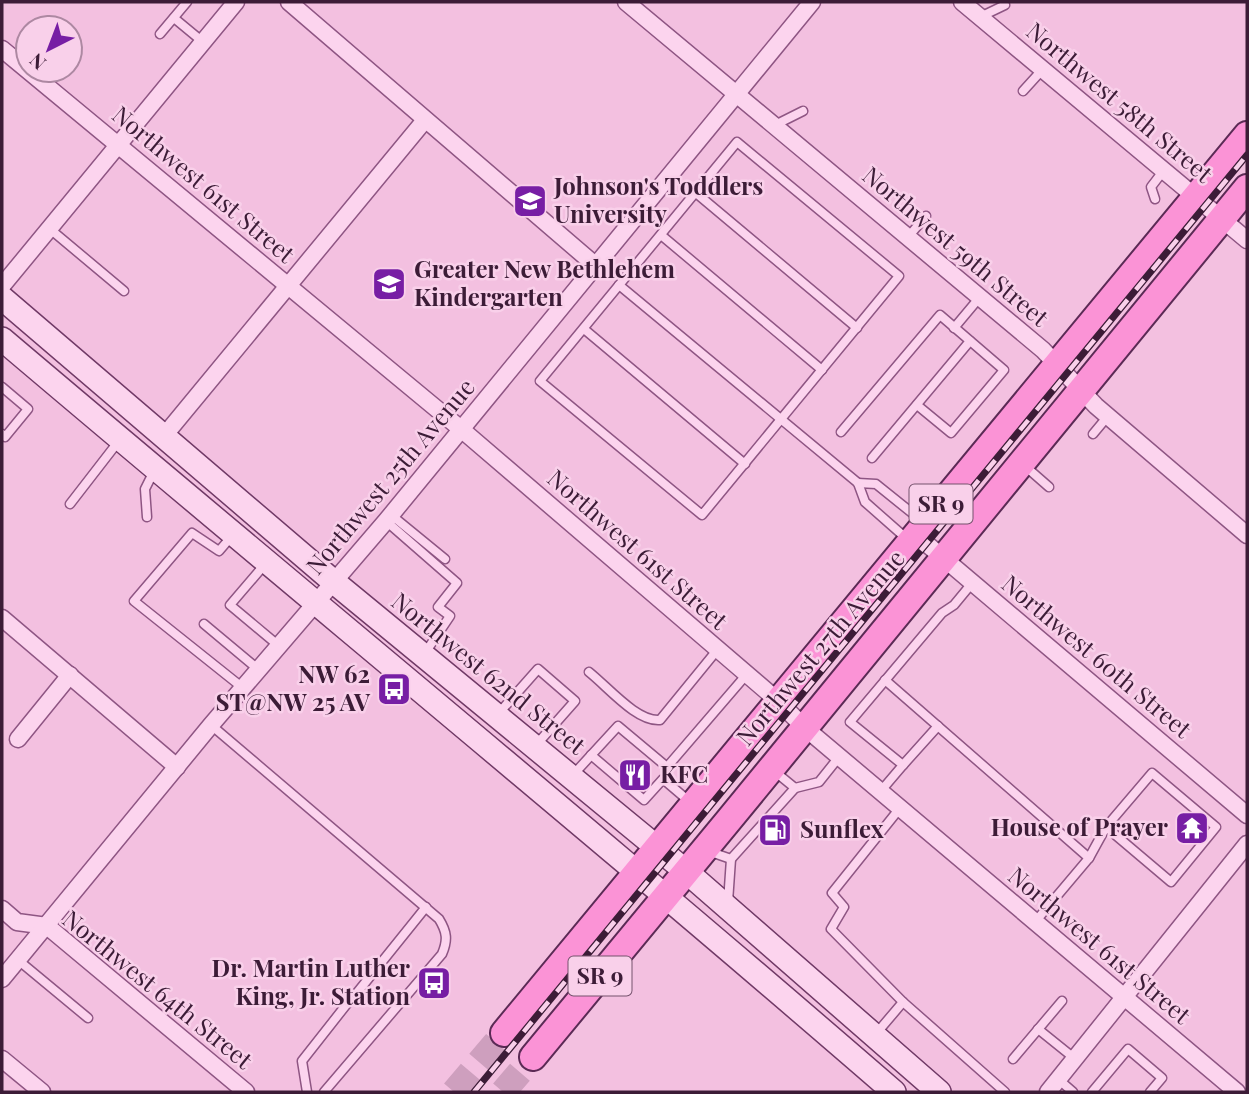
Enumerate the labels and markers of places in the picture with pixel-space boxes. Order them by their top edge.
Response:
place label: Johnson's Toddlers University [553,169,763,229]
school or university icon: Johnson's Toddlers University [511,182,549,220]
place label: Greater New Bethlehem Kindergarten [414,252,675,312]
school or university icon: Greater New Bethlehem Kindergarten [370,265,408,303]
place label: NW 62 ST@NW 25 AV [216,657,371,717]
bus stop icon: NW 62 ST@NW 25 AV [375,670,413,708]
restaurant icon: KFC [616,756,654,794]
place label: KFC [660,757,708,789]
temple icon: House of Prayer [1173,809,1211,847]
place label: House of Prayer [991,810,1169,842]
fuel station icon: Sunflex [756,811,794,849]
place label: Sunflex [800,812,884,844]
place label: Dr. Martin Luther King, Jr. Station [212,951,411,1011]
bus stop icon: Dr. Martin Luther King, Jr. Station [415,964,453,1002]

